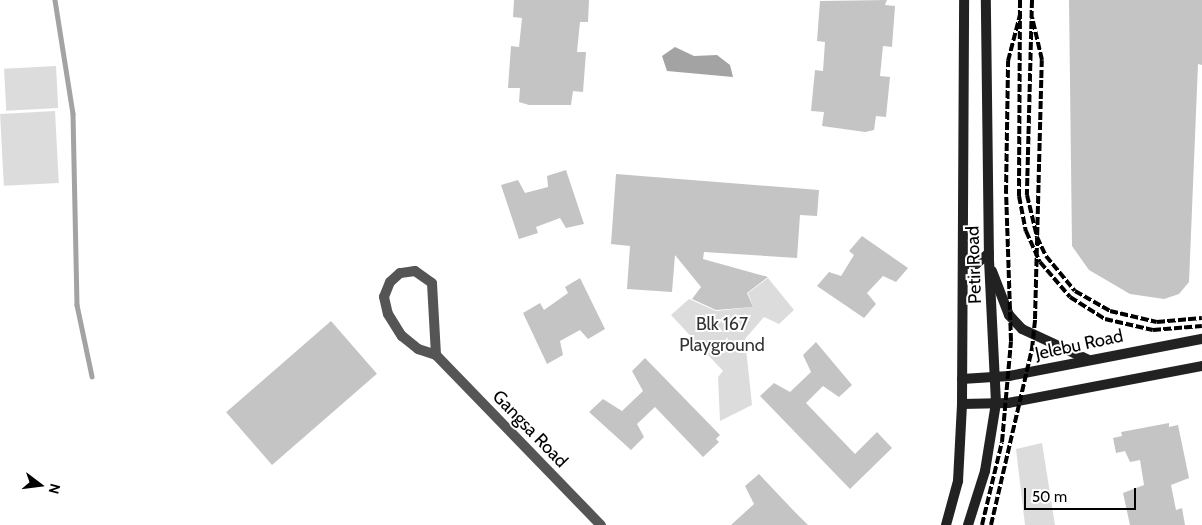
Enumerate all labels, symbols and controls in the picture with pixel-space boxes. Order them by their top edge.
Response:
street label: Petir Road [962,226,986,304]
park label: Blk 167 Playground [679,314,765,356]
street label: Jelebu Road [1033,325,1125,365]
street label: Gangsa Road [488,386,572,472]
north arrow [15,460,65,510]
scale bar [1027,478,1140,510]
text: N [45,482,64,496]
text: 50 m [1032,488,1067,506]

